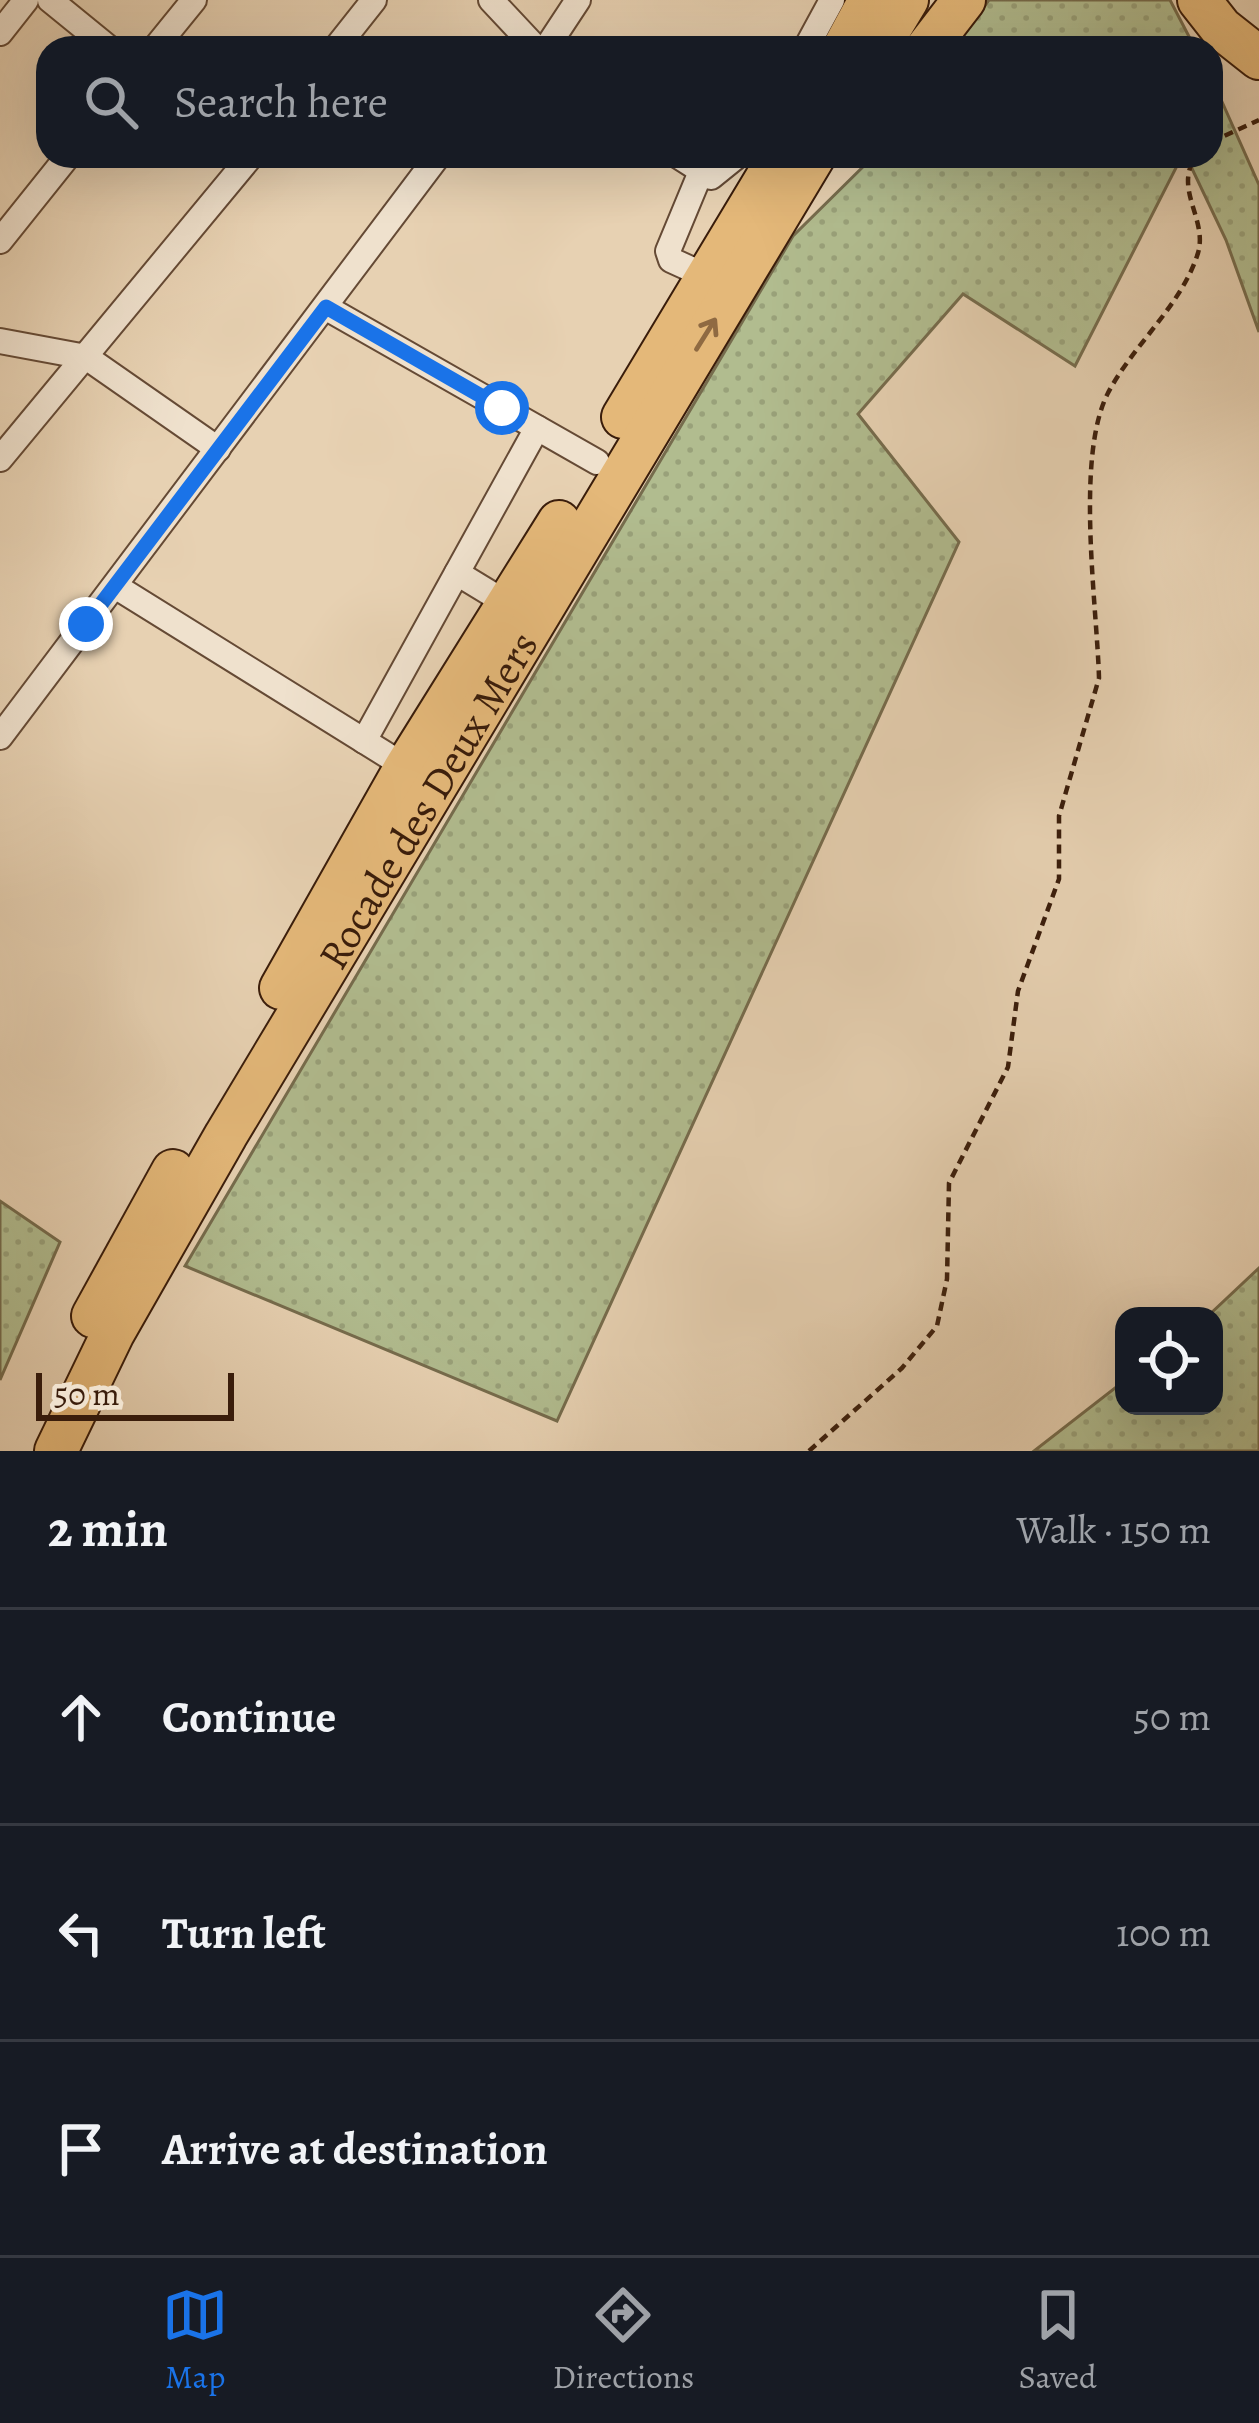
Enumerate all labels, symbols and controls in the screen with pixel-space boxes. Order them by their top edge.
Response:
search box [36,36,1223,168]
icon: search [78,69,144,135]
text: Search here [174,71,388,133]
one-way arrow [694,318,718,352]
route start [475,381,529,435]
route end [59,597,113,651]
street label: Rocade des Deux Mers [304,620,551,979]
map controls [1115,1307,1223,1415]
button: locate [1115,1307,1223,1415]
scale bar [36,1367,234,1420]
text: 50 m [54,1371,120,1416]
text: 2 min [48,1494,168,1564]
text: Walk · 150 m [1016,1503,1211,1556]
icon: ahead [48,1684,114,1750]
text: Continue [162,1686,336,1748]
text: 50 m [1133,1690,1211,1743]
icon: left [48,1900,114,1966]
text: Turn left [162,1902,326,1964]
text: 100 m [1116,1906,1211,1959]
icon: arrive [48,2116,114,2182]
text: Arrive at destination [162,2118,548,2180]
tab: Map [162,2282,228,2399]
tab: Directions [553,2282,694,2399]
tab: Saved [1019,2282,1097,2399]

